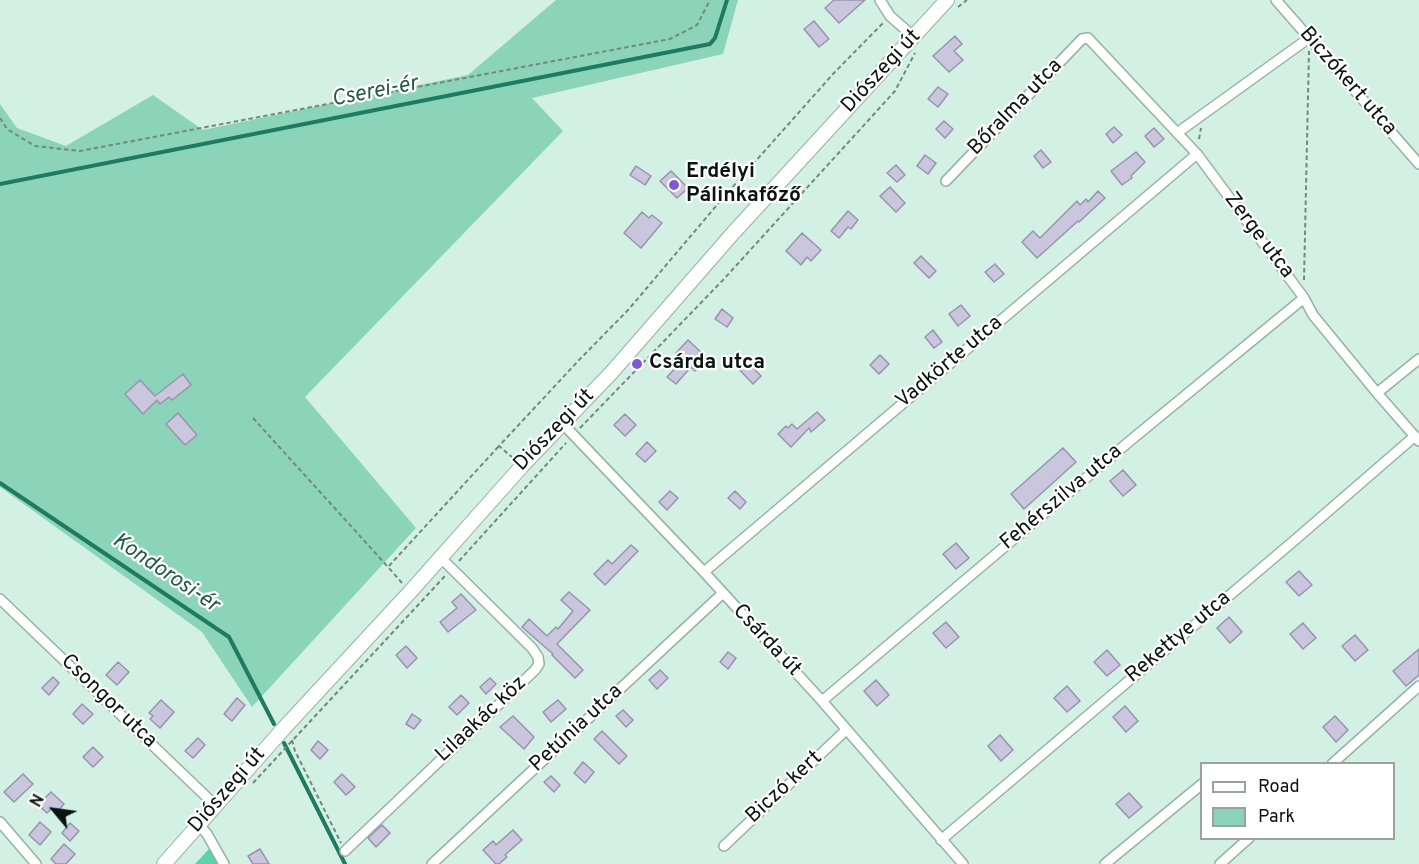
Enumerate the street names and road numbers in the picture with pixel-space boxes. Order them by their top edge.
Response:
street label: Biczókert utca [1293,22,1401,142]
street label: Diószegi út [837,25,927,119]
street label: Bőralma utca [964,54,1068,162]
street label: Zerge utca [1217,188,1299,284]
street label: Vadkörte utca [892,311,1008,415]
street label: Diószegi út [509,385,601,477]
street label: Fehérszilva utca [996,440,1128,556]
street label: Rekettye utca [1121,587,1237,689]
street label: Csárda út [726,600,806,682]
street label: Csongor utca [55,650,161,754]
street label: Lilaakác köz [431,672,533,768]
street label: Petúnia utca [525,680,629,778]
street label: Diószegi út [184,743,272,839]
street label: Biczó kert [742,746,828,830]

